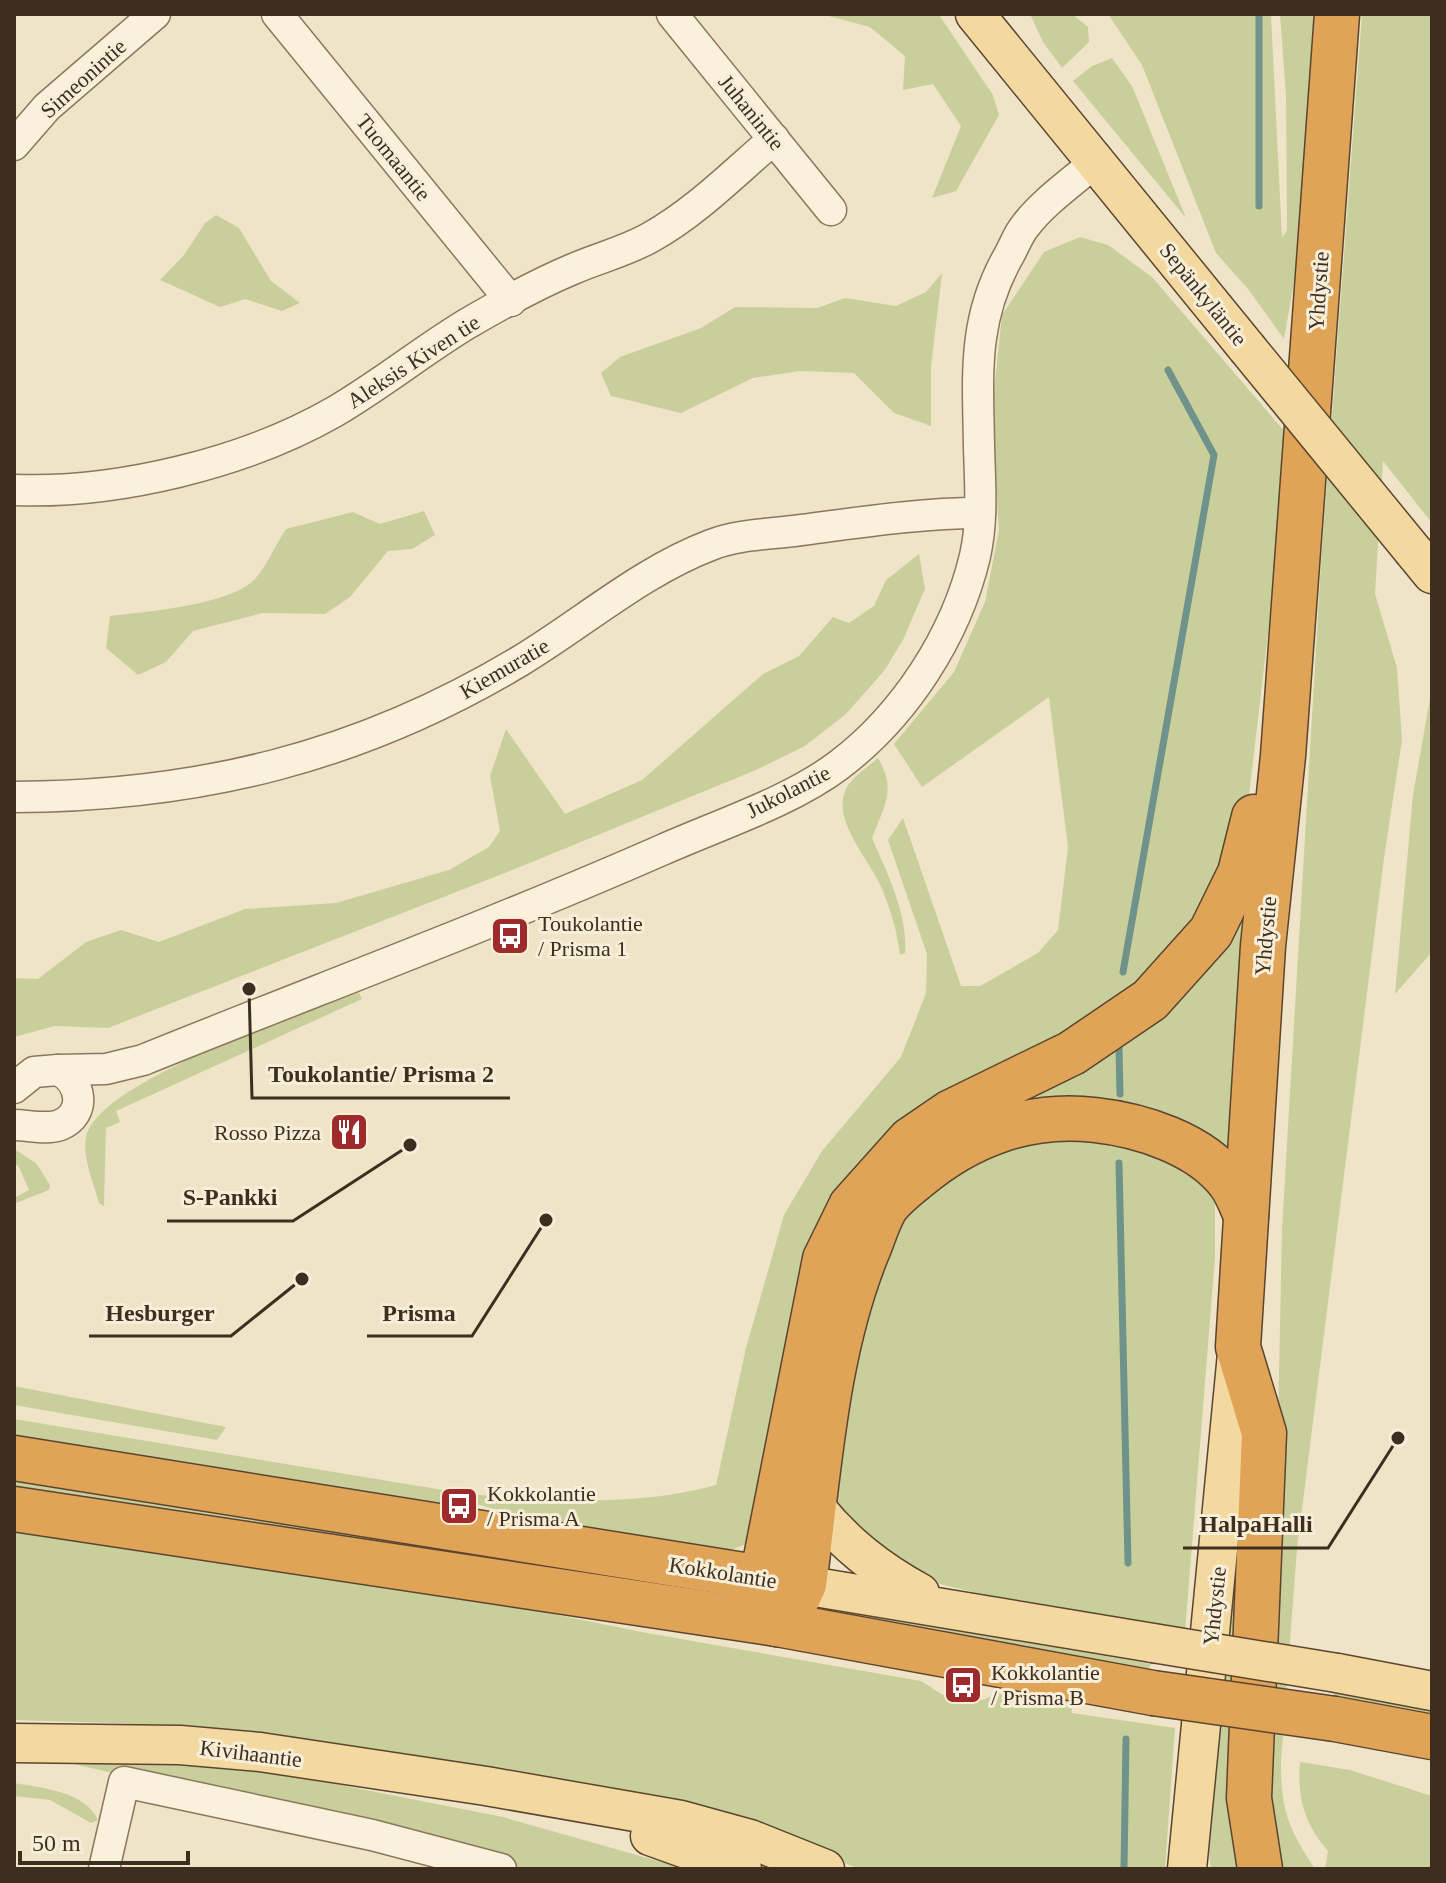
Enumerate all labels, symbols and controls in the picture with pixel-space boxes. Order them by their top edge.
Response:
street label: Simeonintie [35,34,131,123]
street label: Juhanintie [713,69,790,155]
street label: Tuomaantie [351,109,436,206]
street label: Sepänkyläntie [1155,238,1253,351]
street label: Yhdystie [1303,251,1334,332]
street label: Aleksis Kiven tie [342,309,484,414]
street label: Kiemuratie [455,633,553,704]
street label: Jukolantie [742,760,834,823]
street label: Yhdystie [1250,895,1281,977]
place label: Toukolantie / Prisma 1 [538,911,643,961]
bus stop icon: Toukolantie / Prisma 1 [489,915,531,957]
callout: Toukolantie/ Prisma 2 [252,1050,510,1098]
text: Toukolantie/ Prisma 2 [268,1061,494,1087]
restaurant icon: Rosso Pizza [328,1111,370,1153]
place label: Rosso Pizza [214,1120,321,1145]
callout: S-Pankki [167,1173,293,1221]
text: S-Pankki [183,1184,278,1210]
callout: Hesburger [89,1288,231,1336]
callout: Prisma [367,1288,472,1336]
text: Hesburger [105,1300,215,1326]
text: Prisma [382,1300,456,1326]
place label: Kokkolantie / Prisma A [487,1481,596,1531]
bus stop icon: Kokkolantie / Prisma A [438,1485,480,1527]
callout: HalpaHalli [1183,1500,1328,1548]
text: HalpaHalli [1199,1511,1313,1537]
street label: Kokkolantie [667,1552,779,1593]
street label: Yhdystie [1198,1565,1231,1647]
place label: Kokkolantie / Prisma B [991,1660,1100,1710]
bus stop icon: Kokkolantie / Prisma B [942,1664,984,1706]
street label: Kivihaantie [198,1735,303,1772]
scale bar [20,1815,188,1865]
text: 50 m [32,1830,81,1856]

